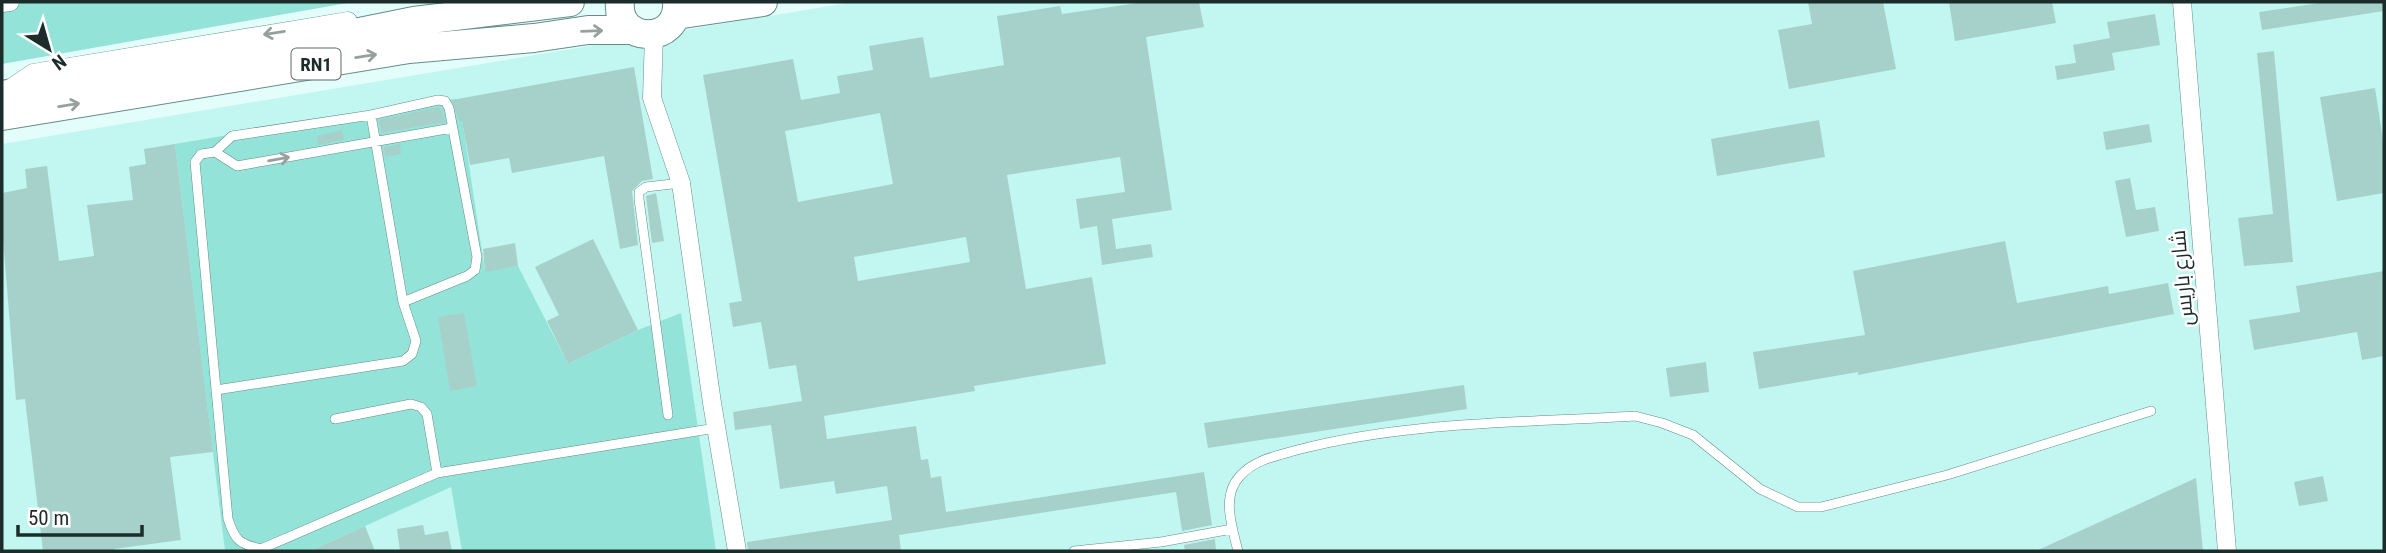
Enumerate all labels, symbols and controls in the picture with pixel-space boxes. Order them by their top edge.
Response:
north arrow [14,14,84,84]
one-way arrow [580,24,603,37]
one-way arrow [263,27,286,40]
road number: RN1 [292,48,340,80]
text: N [47,49,70,75]
one-way arrow [354,49,377,62]
one-way arrow [57,98,80,111]
one-way arrow [267,152,290,165]
street label: شارع باريس [2166,229,2200,327]
scale bar [18,494,142,538]
text: 50 m [28,506,69,530]

